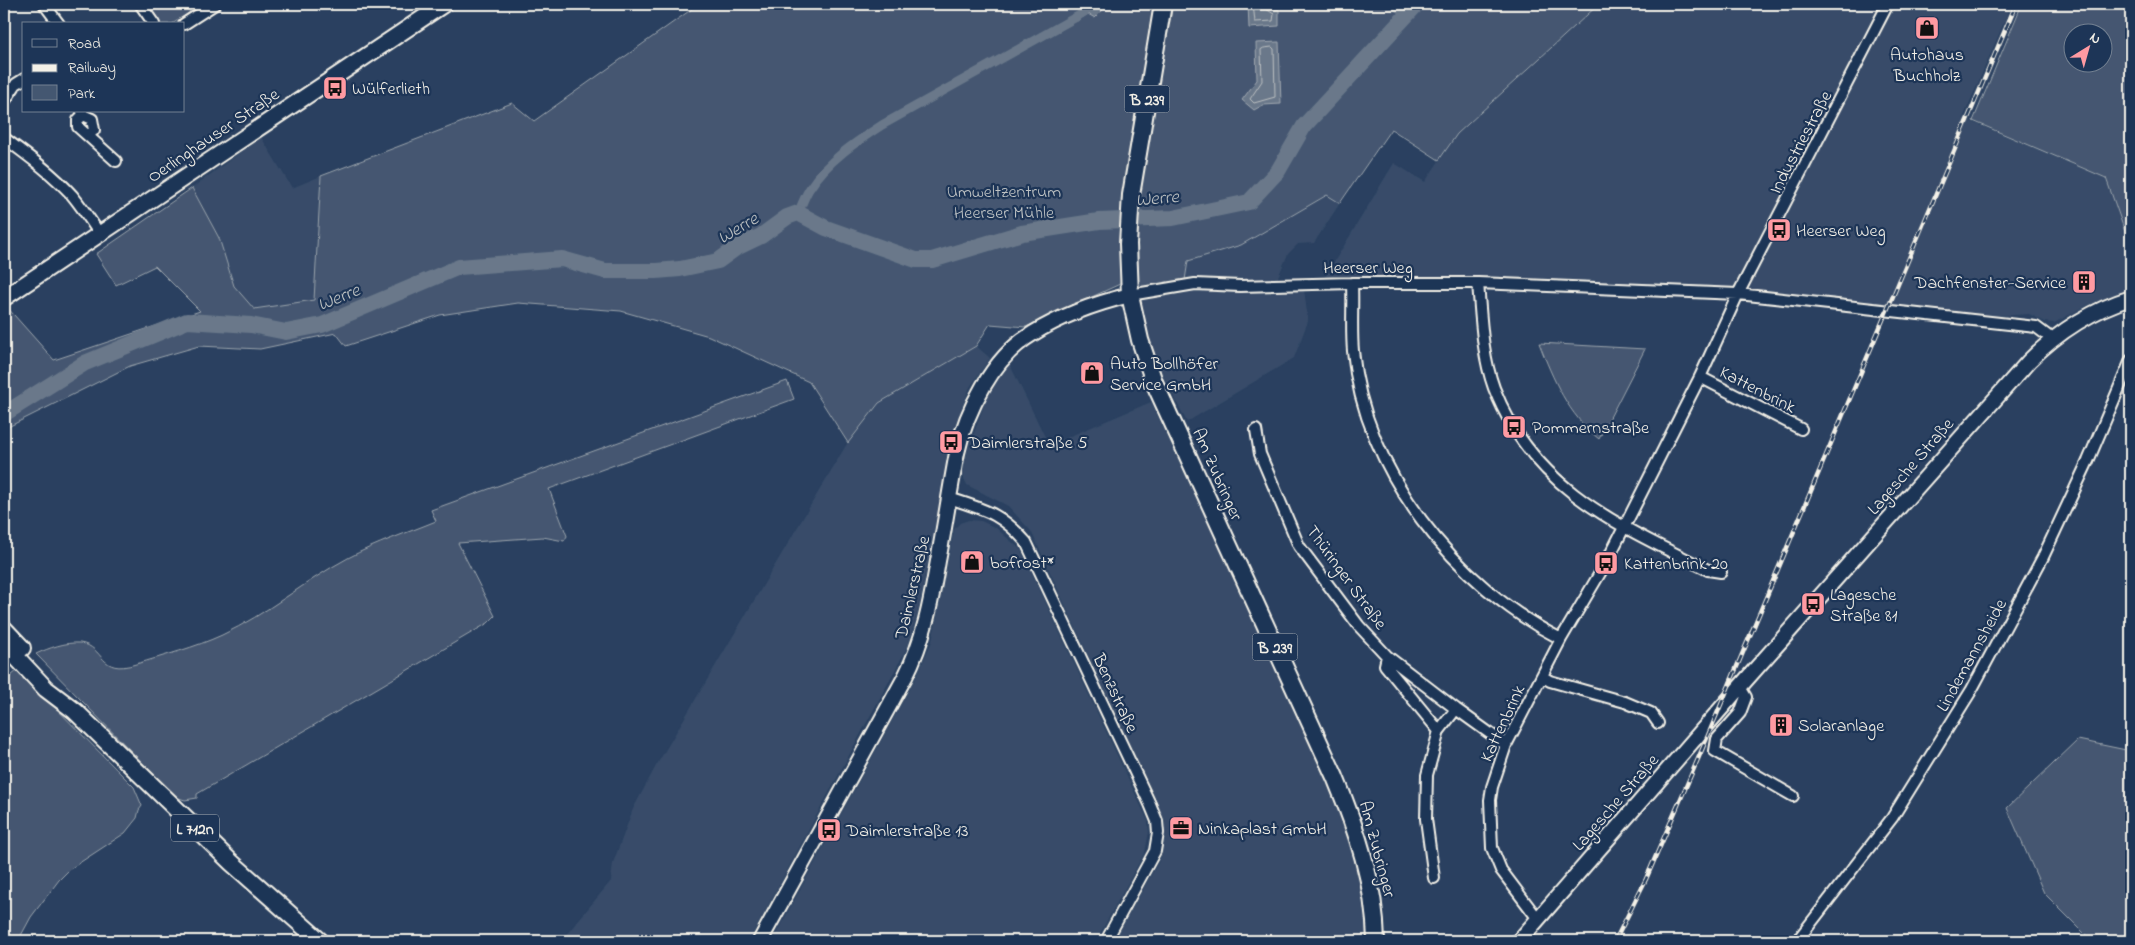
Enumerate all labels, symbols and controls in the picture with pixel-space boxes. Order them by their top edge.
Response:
shop icon: Autohaus Buchholz [1914,15,1940,41]
legend [22,22,185,112]
north arrow [2062,22,2112,72]
text: N [2085,28,2105,50]
text: Road [68,33,101,55]
place label: Autohaus Buchholz [1890,43,1964,90]
text: Railway [68,57,116,80]
bus stop icon: Wülferlieth [322,75,348,101]
place label: Wülferlieth [352,77,430,103]
street label: Oerlinghauser Straße [143,82,287,191]
text: Park [68,83,96,105]
road number: B 239 [1124,86,1170,112]
street label: Industriestraße [1764,86,1840,199]
park label: Umweltzentrum Heerser Mühle [947,180,1061,227]
water label: Werre [1134,184,1182,215]
water label: Werre [713,206,765,252]
bus stop icon: Heerser Weg [1766,217,1792,243]
place label: Heerser Weg [1796,219,1886,246]
street label: Heerser Weg [1323,256,1413,283]
building icon: Dachfenster-Service [2071,269,2097,295]
place label: Dachfenster-Service [1913,271,2067,297]
water label: Werre [314,277,366,319]
place label: Auto Bollhöfer Service GmbH [1110,352,1219,399]
shop icon: Auto Bollhöfer Service GmbH [1079,360,1105,386]
street label: Kattenbrink [1714,360,1800,421]
street label: Lagesche Straße [1862,412,1962,522]
bus stop icon: Pommernstraße [1501,414,1527,440]
place label: Pommernstraße [1532,416,1650,442]
street label: Am Zubringer [1183,424,1248,526]
bus stop icon: Daimlerstraße 5 [938,429,964,455]
place label: Daimlerstraße 5 [967,431,1088,457]
street label: Thüringer Straße [1298,521,1393,637]
street label: Daimlerstraße [889,533,939,642]
shop icon: bofrost* [959,549,985,575]
bus stop icon: Kattenbrink 20 [1593,550,1619,576]
place label: bofrost* [990,551,1054,577]
place label: Kattenbrink 20 [1624,552,1728,578]
place label: Lagesche Straße 81 [1830,583,1898,630]
bus stop icon: Lagesche Straße 81 [1800,591,1826,617]
street label: Lindemannsheide [1931,594,2015,717]
road number: B 239 [1252,634,1298,660]
street label: Benzstraße [1084,649,1144,739]
street label: Kattenbrink [1475,681,1533,767]
building icon: Solaranlage [1768,712,1794,738]
place label: Solaranlage [1798,714,1885,741]
street label: Lagesche Straße [1567,748,1667,858]
street label: Am Zubringer [1350,798,1402,901]
road number: L 712n [171,814,219,841]
office icon: Ninkaplast GmbH [1168,815,1194,841]
bus stop icon: Daimlerstraße 13 [816,817,842,843]
place label: Ninkaplast GmbH [1198,817,1327,843]
place label: Daimlerstraße 13 [845,819,968,845]

